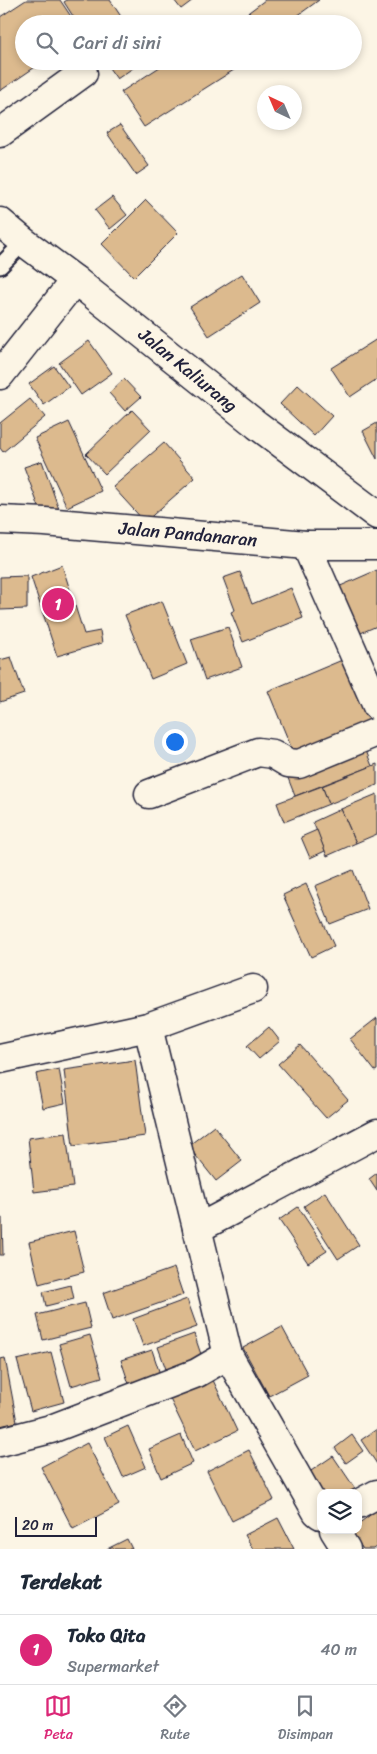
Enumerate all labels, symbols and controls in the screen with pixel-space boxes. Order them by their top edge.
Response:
search box [15,15,362,70]
text: Cari di sini [73,26,161,59]
icon: search [33,29,61,57]
north arrow [257,85,302,130]
street label: Jalan Kaliurang [130,319,245,420]
street label: Jalan Pandanaran [116,512,259,556]
pin: 1 [42,585,74,623]
your location [162,729,188,755]
map controls [317,1489,362,1534]
button: layers [317,1489,362,1534]
text: 20 m [22,1513,53,1538]
scale bar [15,1514,98,1537]
text: Terdekat [20,1563,102,1601]
text: Toko Qita [67,1619,146,1652]
text: 1 [33,1635,39,1664]
text: 40 m [320,1635,357,1664]
text: Supermarket [67,1652,159,1681]
tab: Peta [44,1692,73,1747]
tab: Rute [161,1692,190,1747]
tab: Disimpan [278,1692,333,1747]

